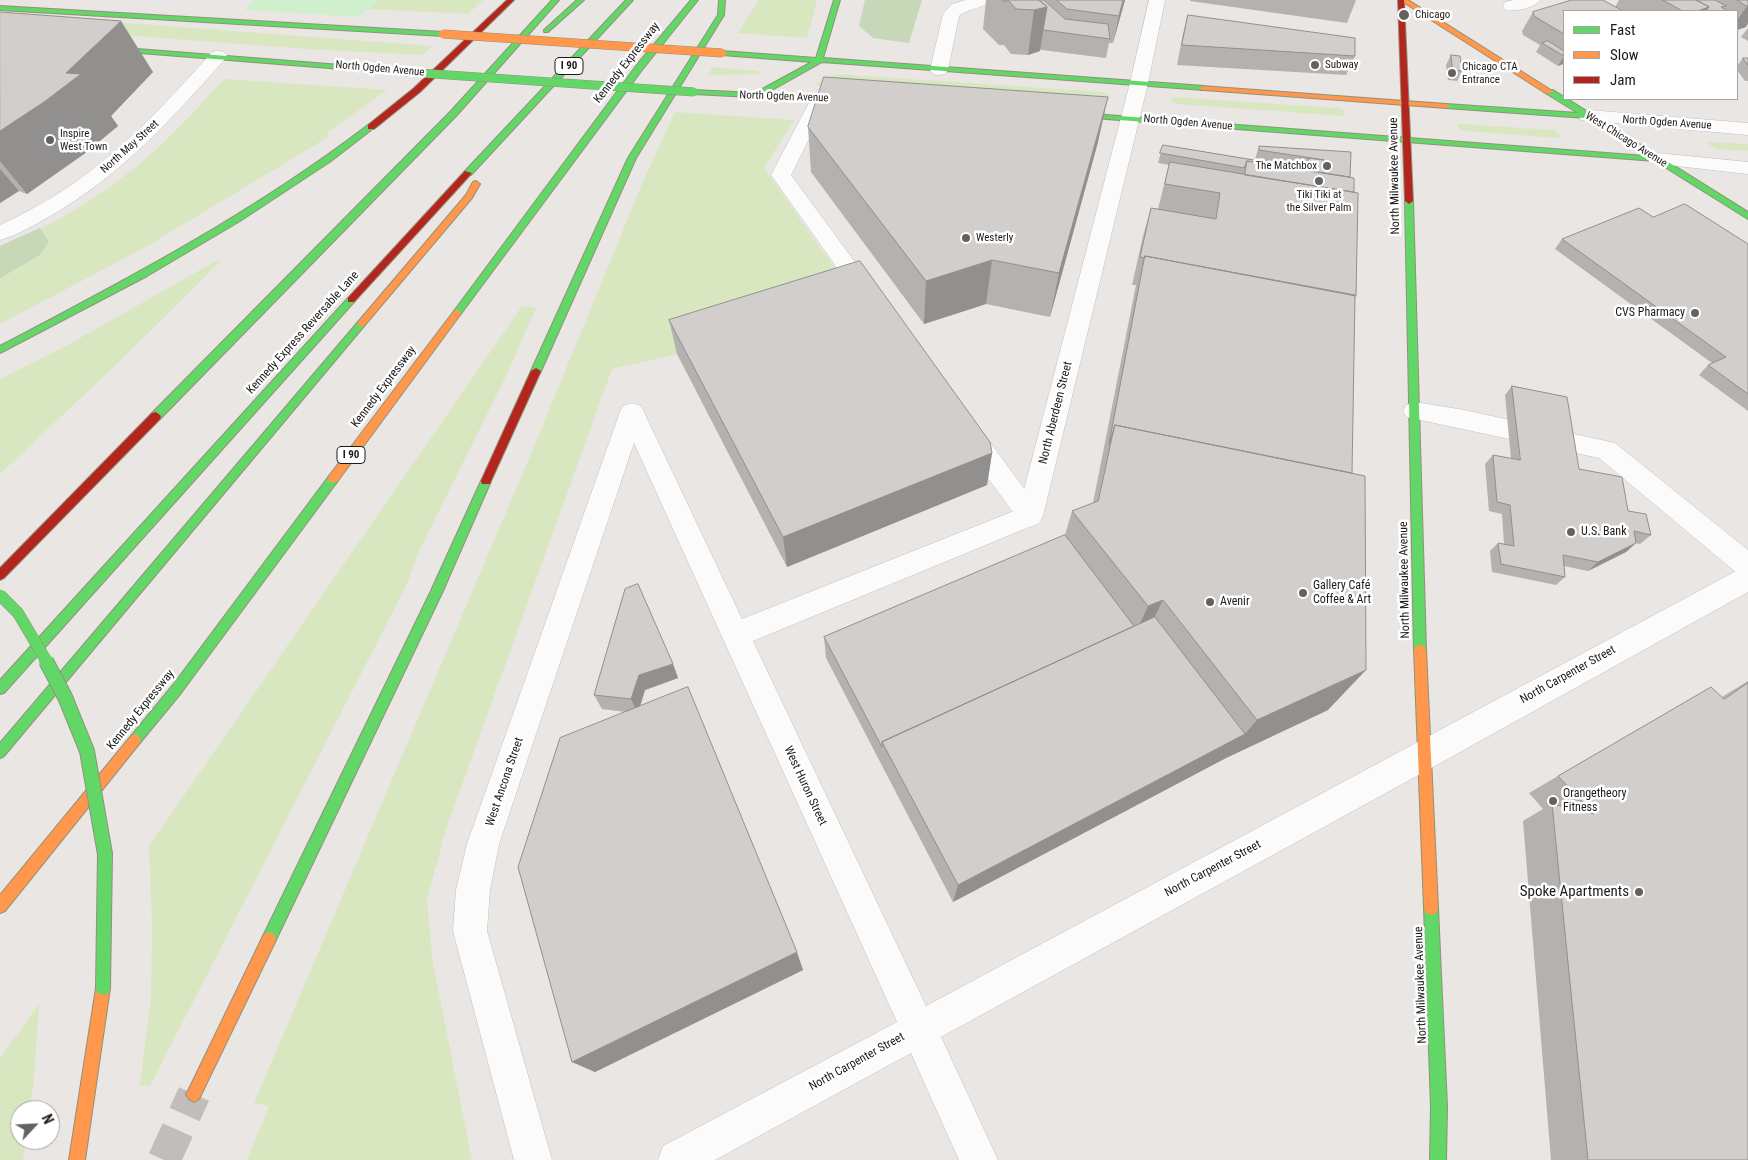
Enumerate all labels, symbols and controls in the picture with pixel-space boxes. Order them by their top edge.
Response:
marker: Chicago [1397,8,1411,22]
place label: Chicago [1415,8,1450,22]
legend [1563,10,1738,100]
street label: Kennedy Expressway [591,20,663,106]
text: Fast [1610,21,1635,39]
text: Slow [1610,46,1639,64]
road number: I 90 [555,58,583,74]
place label: Subway [1325,58,1358,72]
street label: North Ogden Avenue [335,59,425,79]
marker: Subway [1309,59,1321,71]
place label: Chicago CTA Entrance [1462,60,1518,86]
marker: Chicago CTA Entrance [1446,67,1458,79]
text: Jam [1610,71,1636,89]
street label: North Ogden Avenue [739,89,829,105]
street label: West Chicago Avenue [1583,110,1669,170]
street label: North Ogden Avenue [1143,113,1233,133]
street label: North Ogden Avenue [1622,113,1712,133]
street label: North Milwaukee Avenue [1387,117,1403,235]
street label: North May Street [98,118,162,176]
place label: Inspire West Town [60,127,107,153]
marker: Inspire West Town [44,134,56,146]
place label: The Matchbox [1255,159,1317,173]
marker: The Matchbox [1321,160,1333,172]
marker: Tiki Tiki at the Silver Palm [1313,175,1325,187]
place label: Tiki Tiki at the Silver Palm [1287,188,1351,214]
place label: Westerly [976,231,1013,245]
marker: Westerly [960,232,972,244]
street label: Kennedy Express Reversable Lane [244,269,362,397]
place label: CVS Pharmacy [1615,306,1685,320]
marker: CVS Pharmacy [1689,307,1701,319]
street label: Kennedy Expressway [349,343,419,431]
street label: North Aberdeen Street [1036,360,1076,466]
road number: I 90 [337,446,365,464]
street label: North Milwaukee Avenue [1397,521,1413,639]
place label: U.S. Bank [1581,525,1627,539]
marker: U.S. Bank [1565,526,1577,538]
place label: Gallery Café Coffee & Art [1313,579,1371,607]
marker: Gallery Café Coffee & Art [1297,587,1309,599]
place label: Avenir [1220,595,1250,609]
marker: Avenir [1204,596,1216,608]
street label: North Carpenter Street [1518,643,1618,707]
street label: Kennedy Expressway [104,667,178,753]
street label: West Ancona Street [483,736,527,828]
street label: West Huron Street [780,744,830,828]
place label: Orangetheory Fitness [1563,787,1626,815]
marker: Orangetheory Fitness [1547,795,1559,807]
street label: North Carpenter Street [1162,838,1264,900]
place label: Spoke Apartments [1520,883,1629,901]
marker: Spoke Apartments [1633,886,1645,898]
street label: North Milwaukee Avenue [1412,926,1430,1044]
street label: North Carpenter Street [807,1030,907,1094]
north arrow [10,1100,60,1150]
text: N [39,1112,57,1126]

